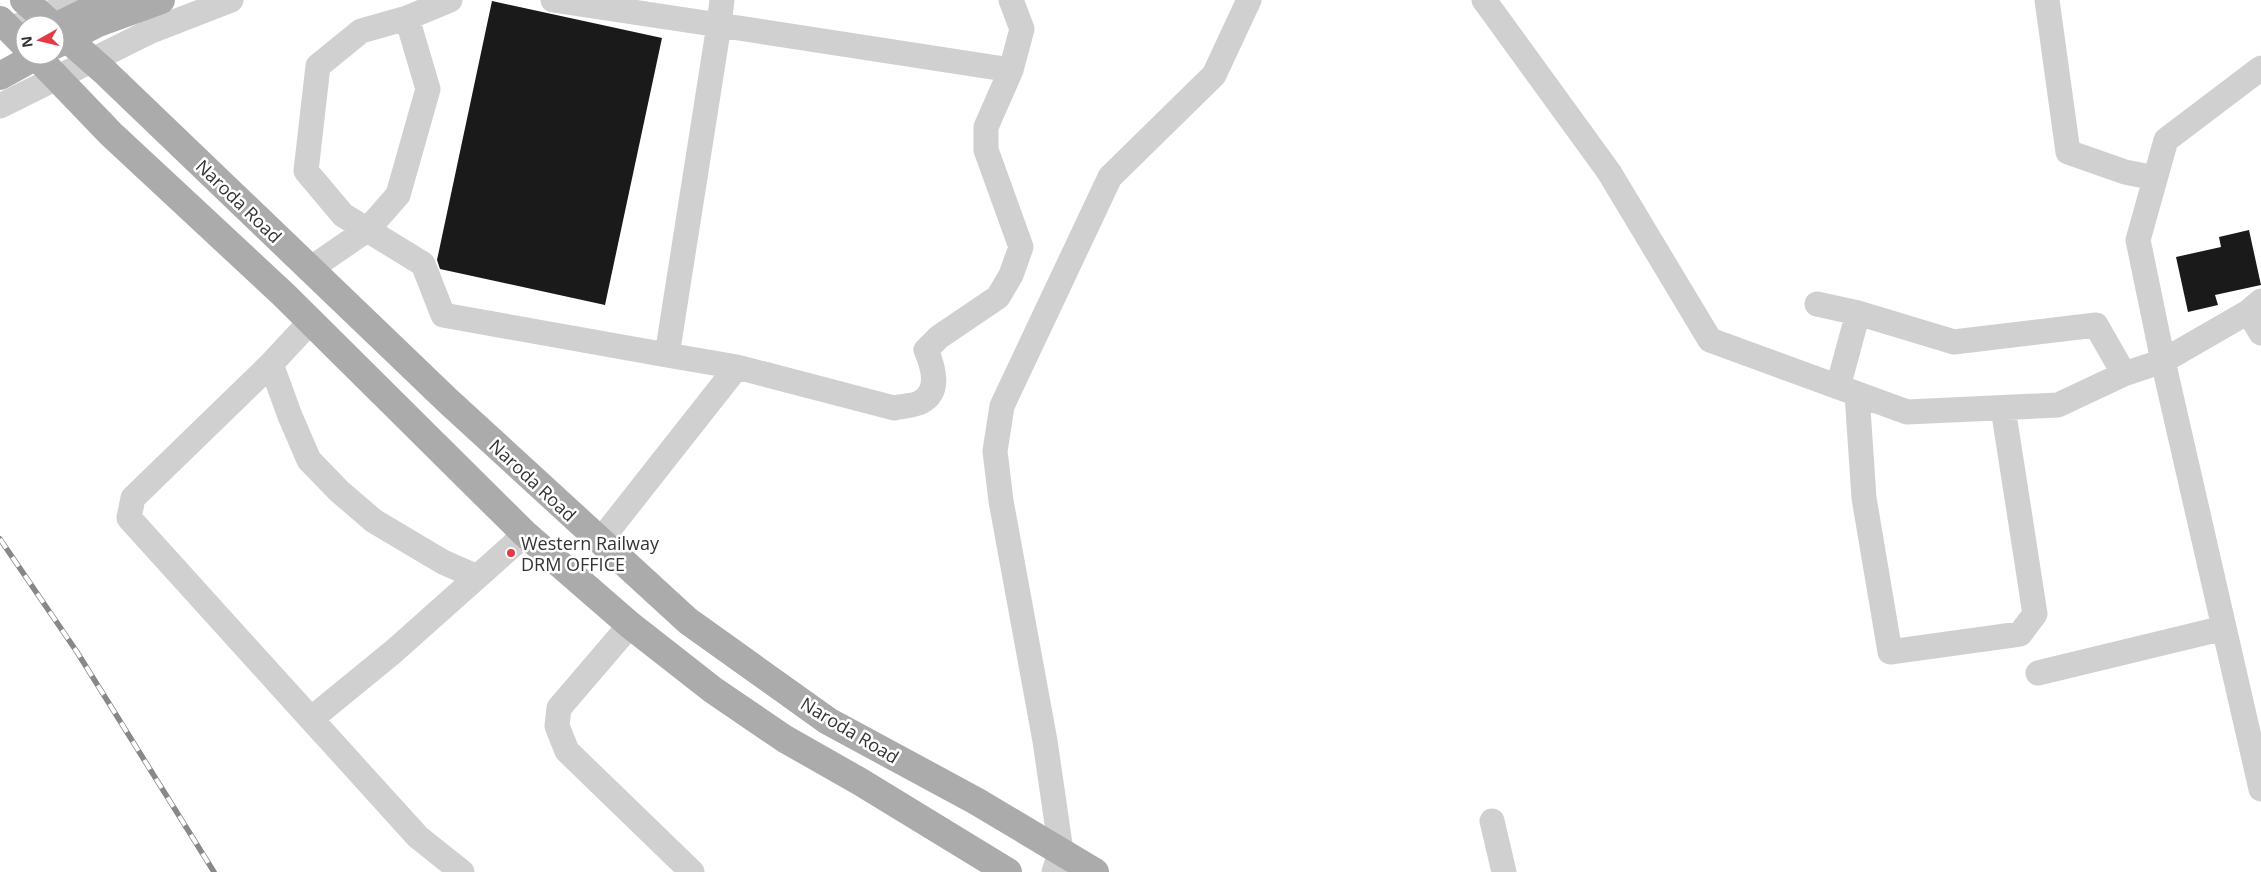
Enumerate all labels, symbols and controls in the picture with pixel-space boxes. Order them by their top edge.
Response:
north arrow [15,15,65,65]
text: N [16,35,37,49]
street label: Naroda Road [191,154,287,248]
street label: Naroda Road [484,434,582,526]
place label: Western Railway DRM OFFICE [521,531,660,576]
marker: Western Railway DRM OFFICE [505,547,517,559]
street label: Naroda Road [797,691,903,769]

